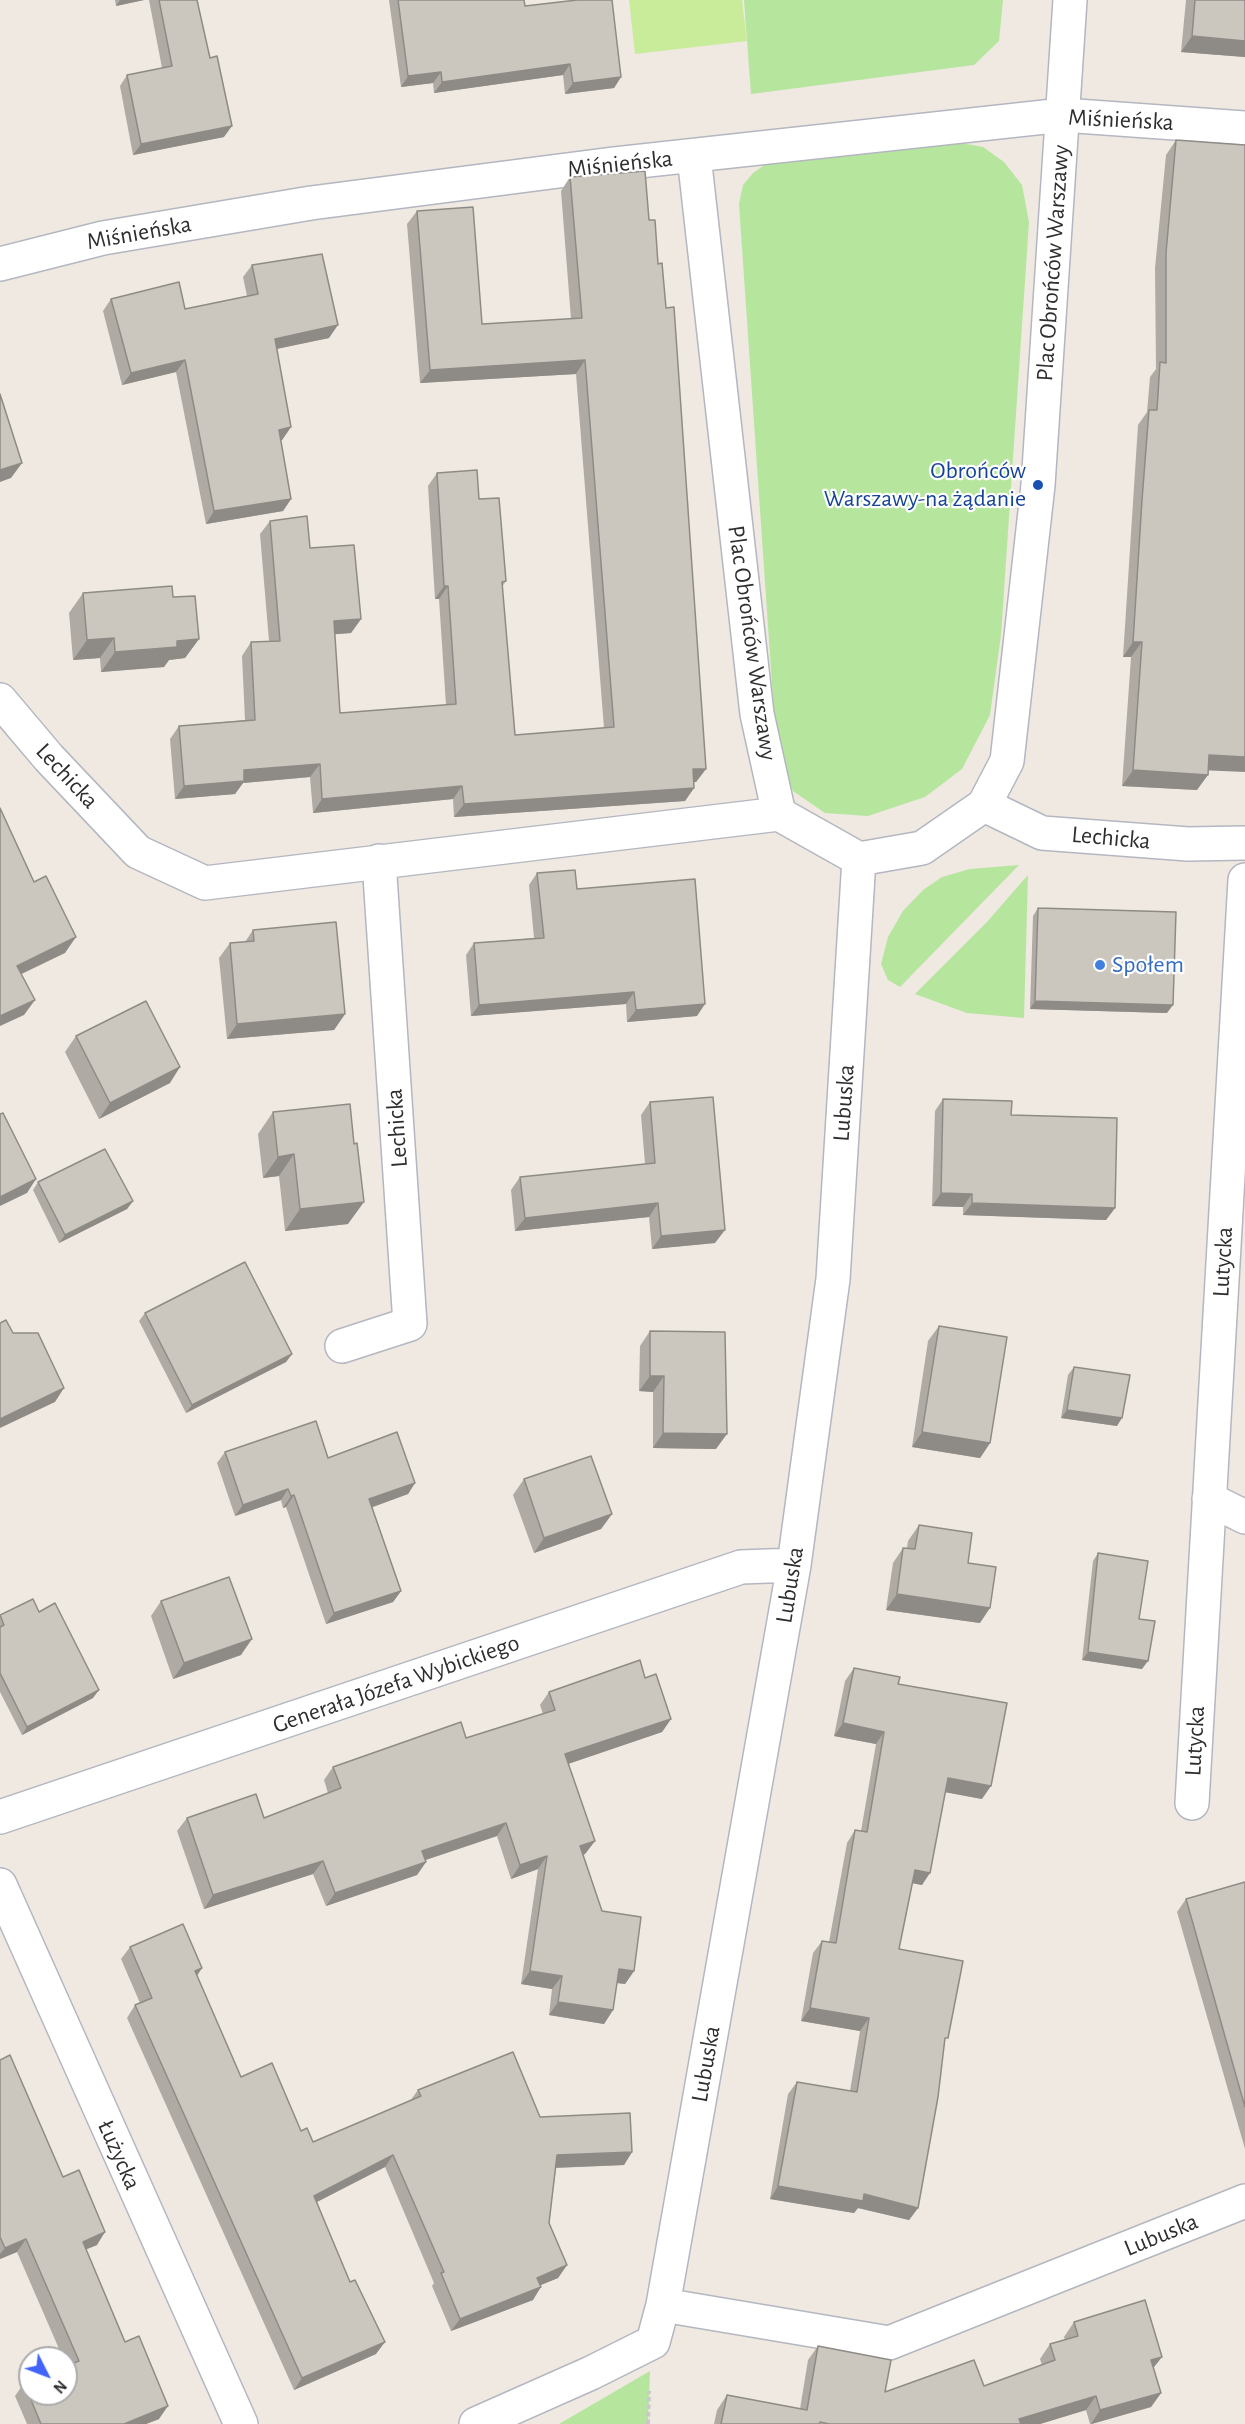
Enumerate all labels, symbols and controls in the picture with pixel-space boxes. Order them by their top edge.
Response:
street label: Miśnieńska [1067,103,1175,137]
street label: Miśnieńska [566,144,674,184]
street label: Plac Obrońców Warszawy [1030,144,1076,382]
street label: Miśnieńska [84,210,194,256]
place label: Obrońców Warszawy-na żądanie [824,457,1026,513]
marker: Obrońców Warszawy-na żądanie [1031,478,1045,492]
street label: Plac Obrońców Warszawy [721,524,783,762]
street label: Lechicka [30,737,104,815]
street label: Lechicka [1070,820,1152,856]
place label: Społem [1112,951,1184,979]
marker: Społem [1093,958,1107,972]
street label: Lubuska [827,1063,861,1143]
street label: Lechicka [380,1088,414,1168]
street label: Lutycka [1207,1226,1239,1298]
street label: Lubuska [770,1545,810,1625]
street label: Generała Józefa Wybickiego [269,1628,523,1740]
street label: Lutycka [1179,1705,1211,1777]
street label: Lubuska [685,2023,727,2105]
street label: Łużycka [91,2116,147,2194]
street label: Lubuska [1120,2207,1202,2263]
north arrow [18,2346,78,2406]
text: N [50,2377,70,2396]

